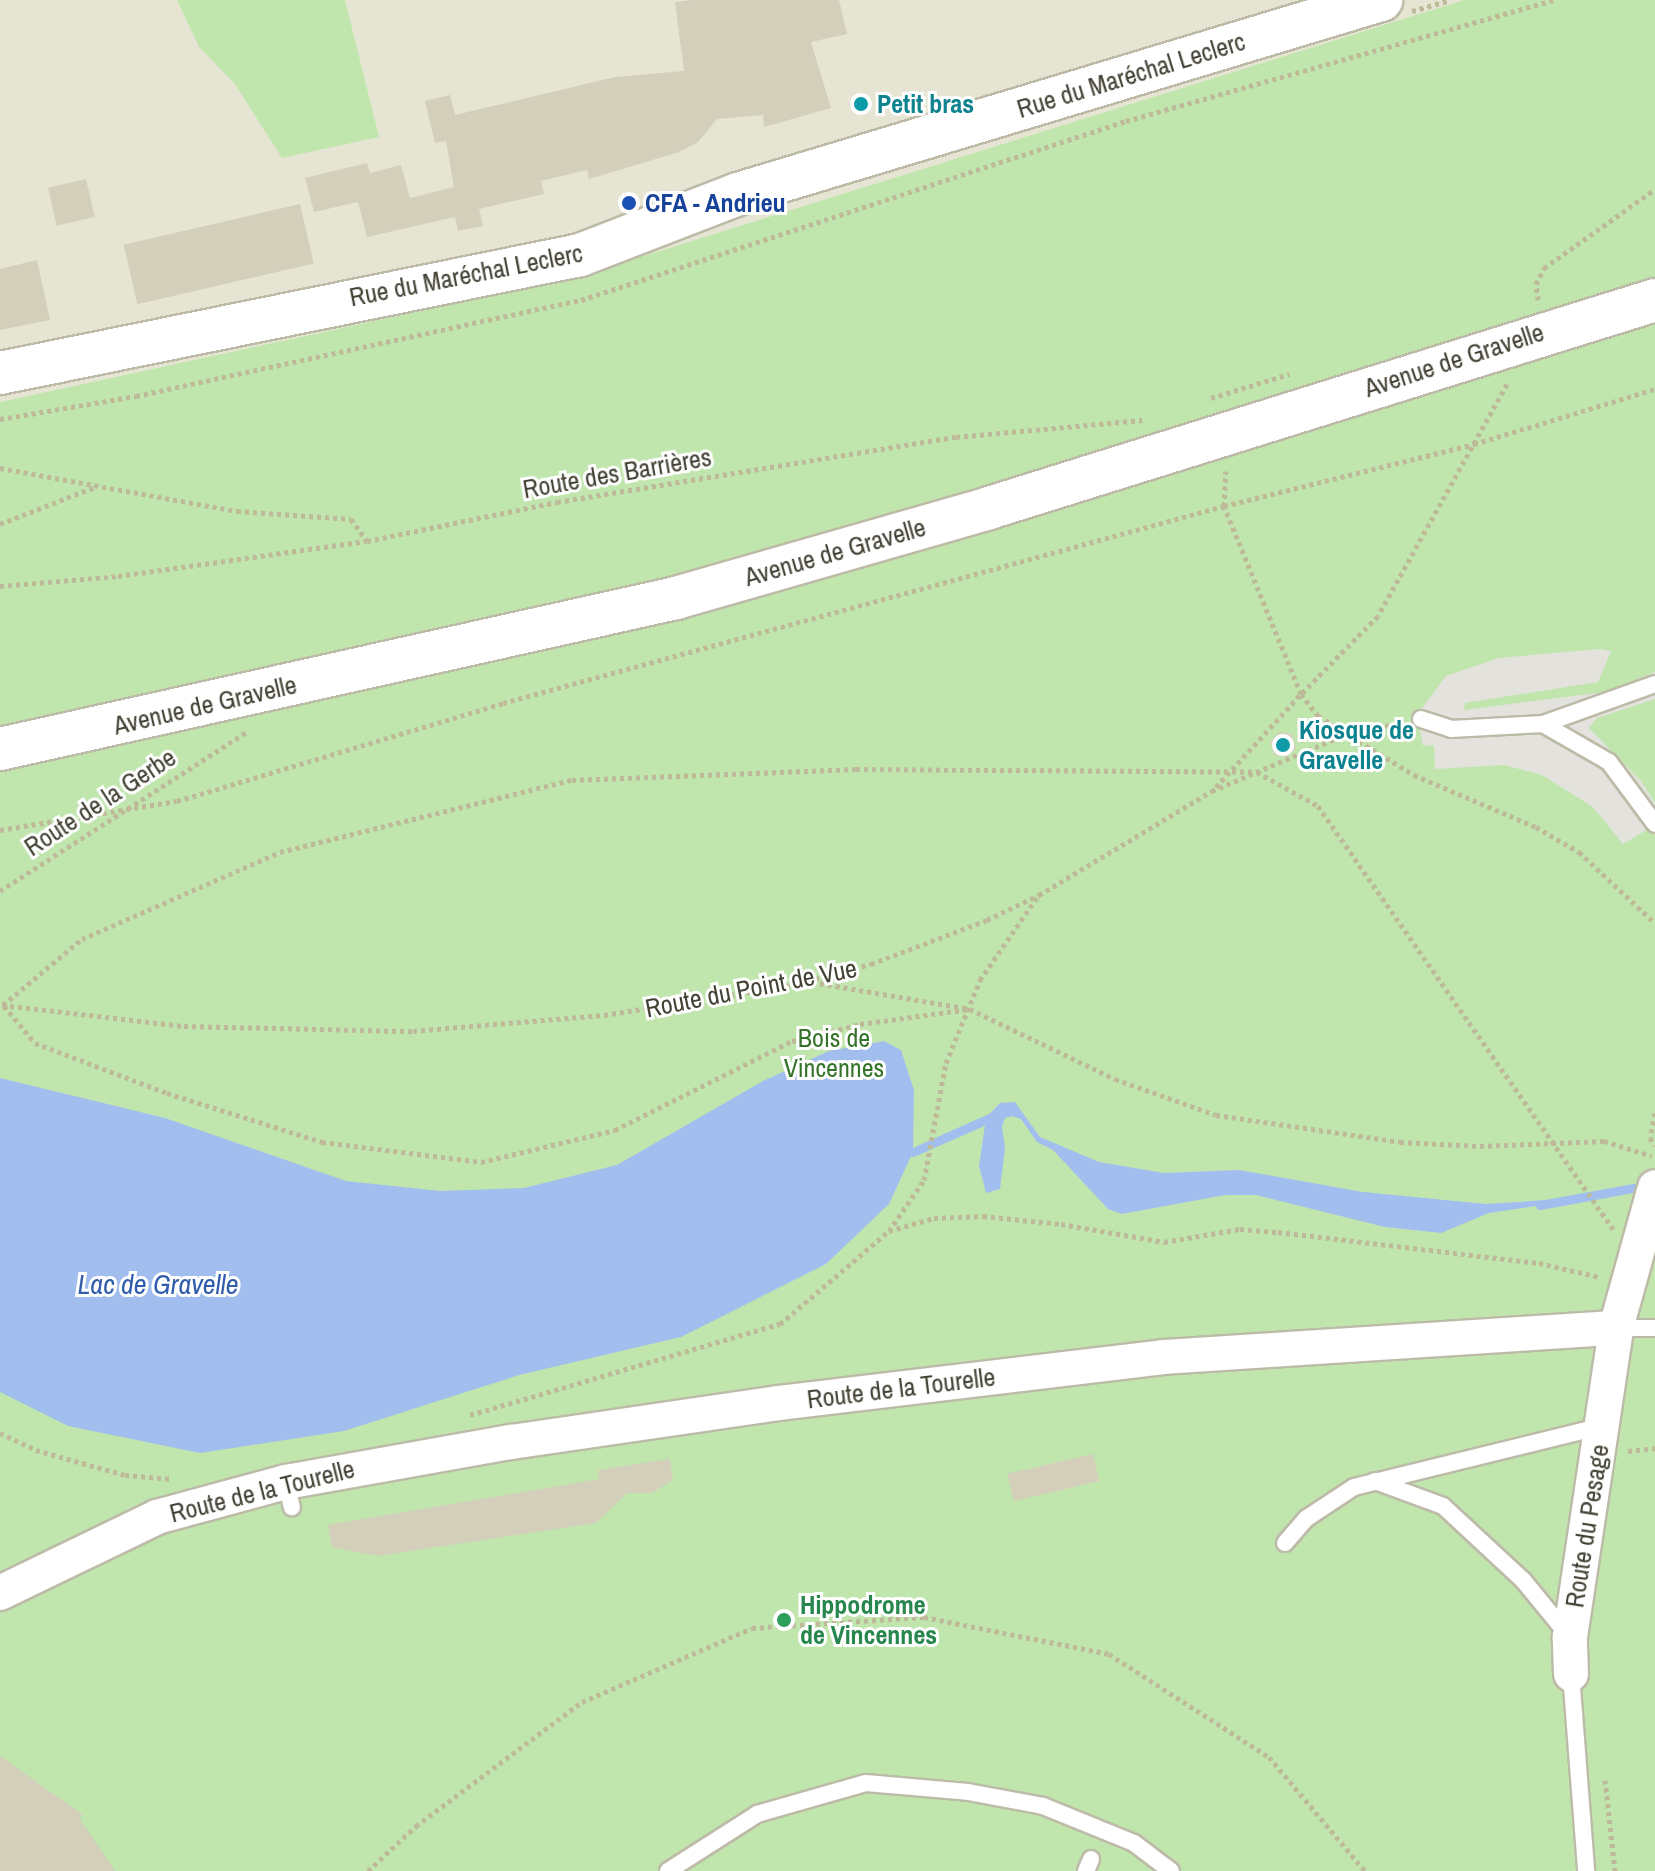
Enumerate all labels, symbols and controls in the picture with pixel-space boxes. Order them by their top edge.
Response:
street label: Rue du Maréchal Leclerc [1013,25,1249,125]
place label: Petit bras [877,88,974,120]
marker: Petit bras [852,95,870,113]
place label: CFA - Andrieu [645,187,787,219]
marker: CFA - Andrieu [620,194,638,212]
street label: Rue du Maréchal Leclerc [347,237,585,313]
street label: Avenue de Gravelle [1360,316,1548,404]
street label: Route des Barrières [520,441,714,505]
street label: Avenue de Gravelle [741,511,929,593]
street label: Avenue de Gravelle [110,669,300,741]
place label: Kiosque de Gravelle [1299,714,1414,776]
marker: Kiosque de Gravelle [1274,736,1292,754]
street label: Route de la Gerbe [18,741,182,863]
street label: Route du Point de Vue [643,952,859,1024]
park label: Bois de Vincennes [784,1022,884,1084]
water label: Lac de Gravelle [78,1267,238,1301]
street label: Route de la Tourelle [805,1361,997,1415]
street label: Route du Pesage [1559,1442,1615,1610]
street label: Route de la Tourelle [166,1453,358,1529]
place label: Hippodrome de Vincennes [800,1589,937,1650]
marker: Hippodrome de Vincennes [775,1611,793,1629]

